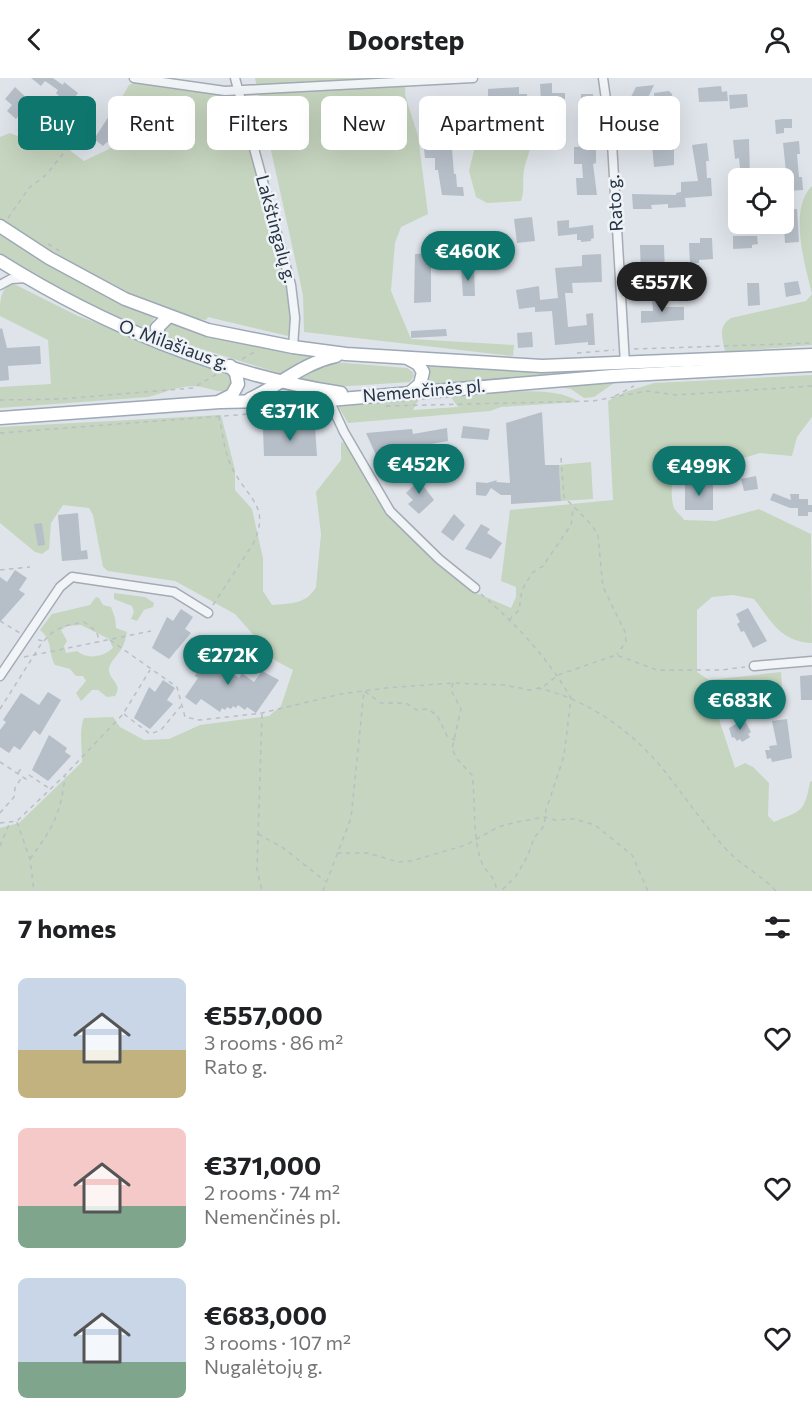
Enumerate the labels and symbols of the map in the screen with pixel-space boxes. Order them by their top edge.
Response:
street label: Lakštingalų g. [252,172,302,285]
street label: Rato g. [601,174,627,232]
pin: €460K [426,231,510,282]
pin: €557K [620,262,704,313]
street label: O. Milašiaus g. [116,314,232,374]
street label: Nemenčinės pl. [362,374,486,406]
pin: €371K [248,391,332,442]
pin: €452K [377,444,461,495]
pin: €499K [657,446,741,497]
pin: €272K [186,635,270,686]
pin: €683K [698,680,782,731]

